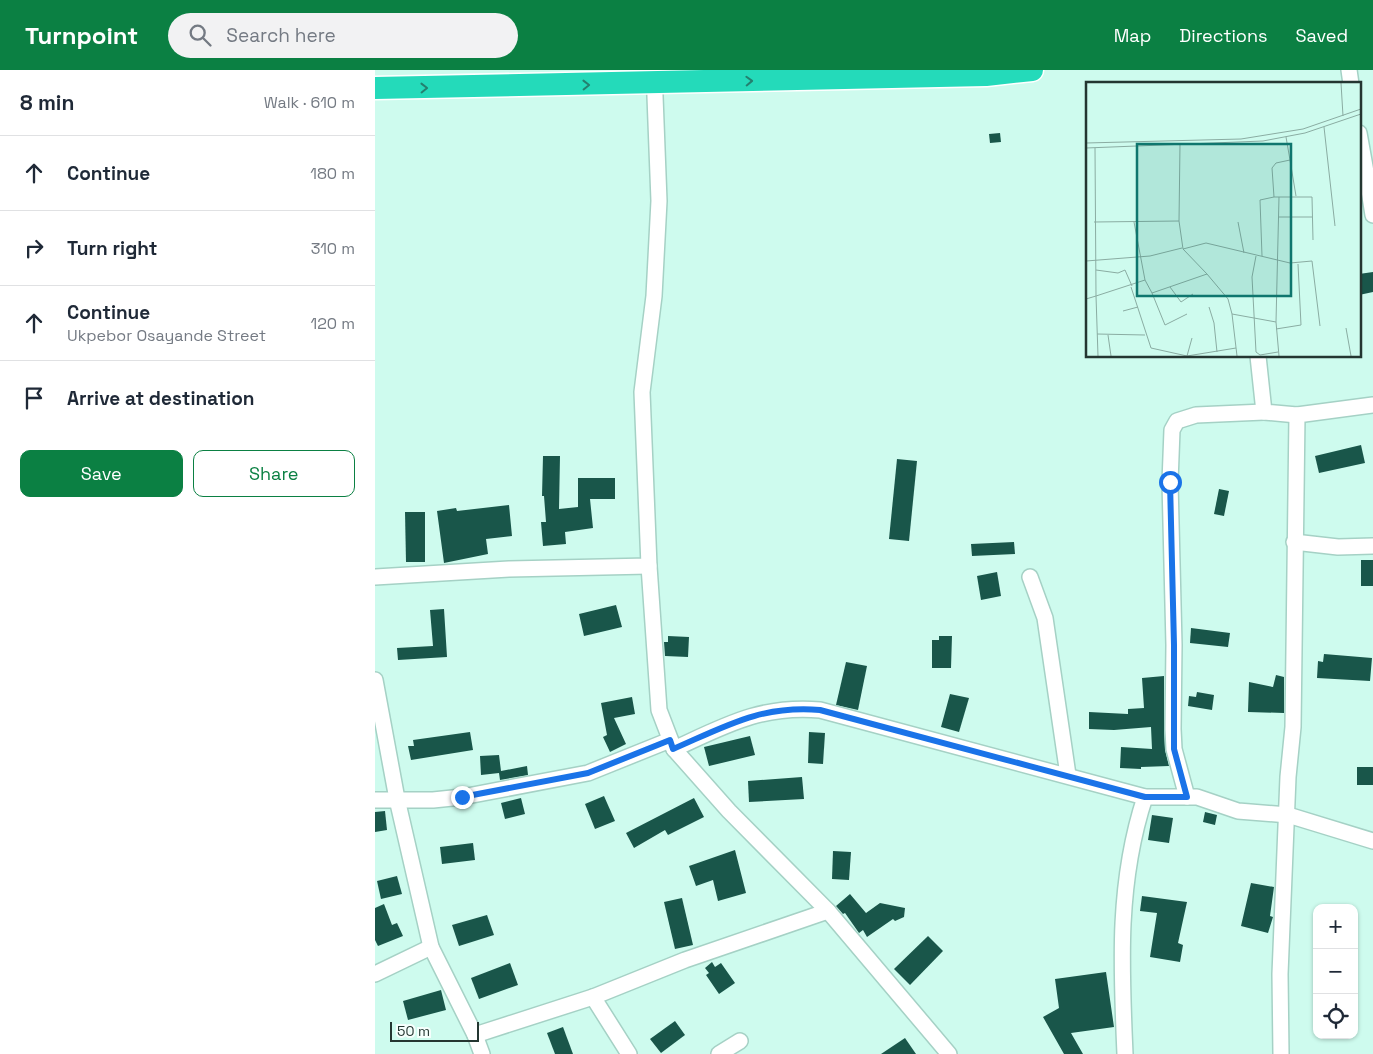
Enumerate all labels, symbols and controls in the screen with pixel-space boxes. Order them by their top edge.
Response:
search box [168,13,518,58]
text: Turnpoint [25,20,138,51]
icon: search [186,21,214,49]
text: Search here [226,23,336,48]
text: Map [1114,24,1151,47]
text: Directions [1179,24,1268,47]
text: Saved [1296,24,1348,47]
one-way arrow [745,76,753,86]
one-way arrow [582,80,590,90]
one-way arrow [420,82,428,93]
inset map [1086,82,1361,358]
text: 8 min [20,89,74,116]
text: Walk · 610 m [264,92,355,113]
icon: ahead [20,159,48,187]
text: Continue [67,161,150,186]
text: 180 m [310,163,355,184]
icon: right [20,234,48,262]
text: Turn right [67,236,157,261]
text: 310 m [311,238,355,259]
text: Continue [67,300,150,325]
icon: ahead [20,309,48,337]
text: 120 m [311,313,355,334]
text: Ukpebor Osayande Street [67,325,266,346]
icon: arrive [20,384,48,412]
text: Arrive at destination [67,386,255,411]
button: Save [20,450,183,497]
button: Share [193,450,355,497]
route start [1159,471,1182,494]
route end [451,786,474,809]
map controls [1313,904,1358,1039]
button: + [1313,904,1358,949]
button: − [1313,949,1358,994]
button: locate [1313,994,1358,1039]
scale bar [390,1019,479,1042]
text: 50 m [397,1022,430,1040]

